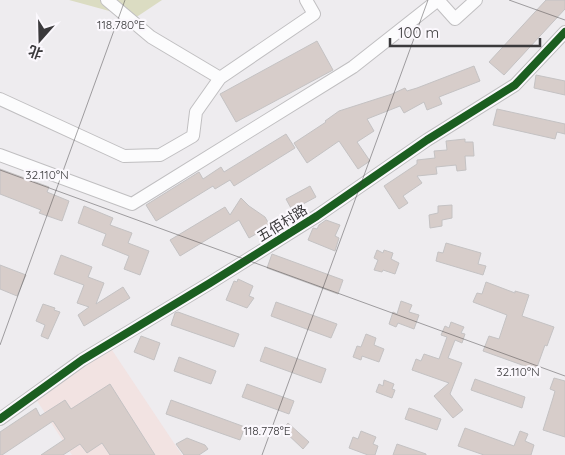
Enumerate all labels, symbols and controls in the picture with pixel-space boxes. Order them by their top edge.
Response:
north arrow [15,15,65,65]
scale bar [390,15,540,47]
text: 118.780°E [97,17,145,32]
text: 100 m [398,23,439,42]
text: 北 [26,41,45,63]
text: 32.110°N [25,167,69,182]
street label: 五佰村路 [253,201,311,245]
text: 32.110°N [496,364,540,379]
text: 118.778°E [243,423,291,438]

